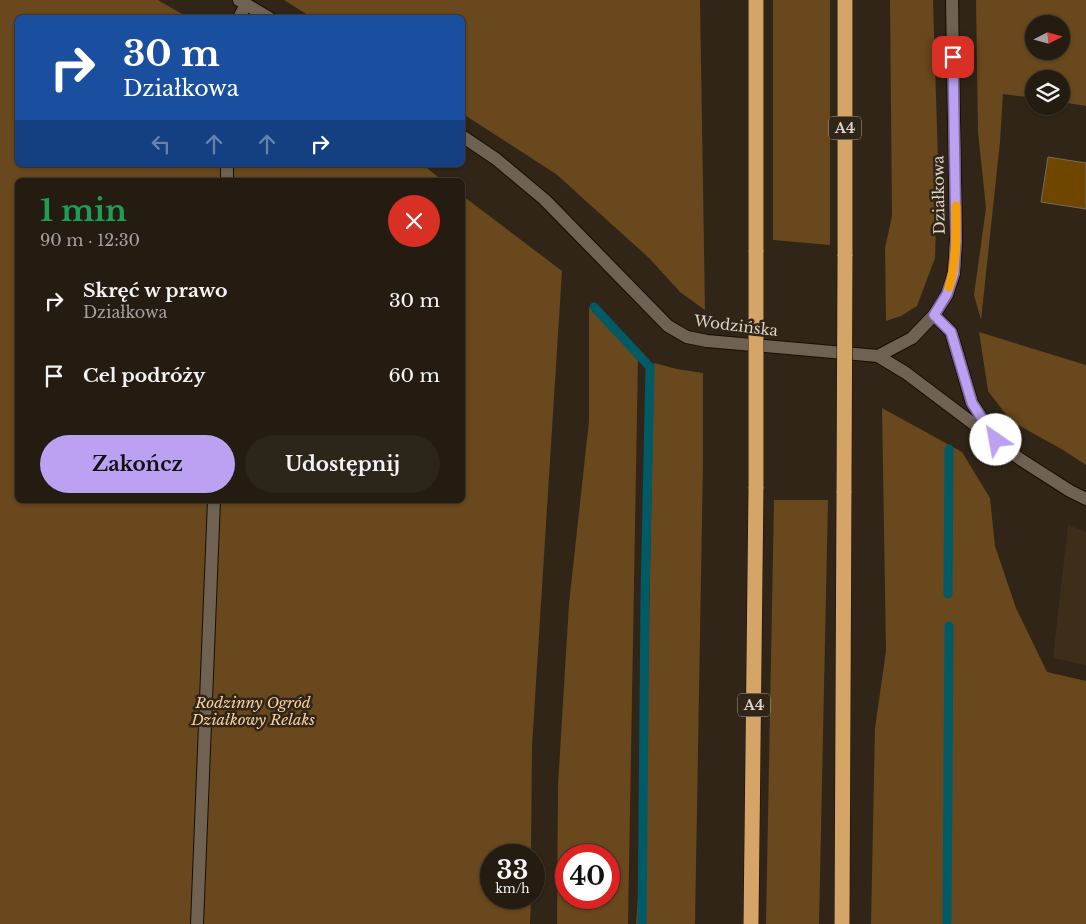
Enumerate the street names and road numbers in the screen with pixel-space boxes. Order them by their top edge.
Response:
road number: A4 [829,116,861,140]
street label: Działkowa [928,155,949,235]
street label: Wodzińska [692,311,780,340]
road number: A4 [738,694,770,716]

